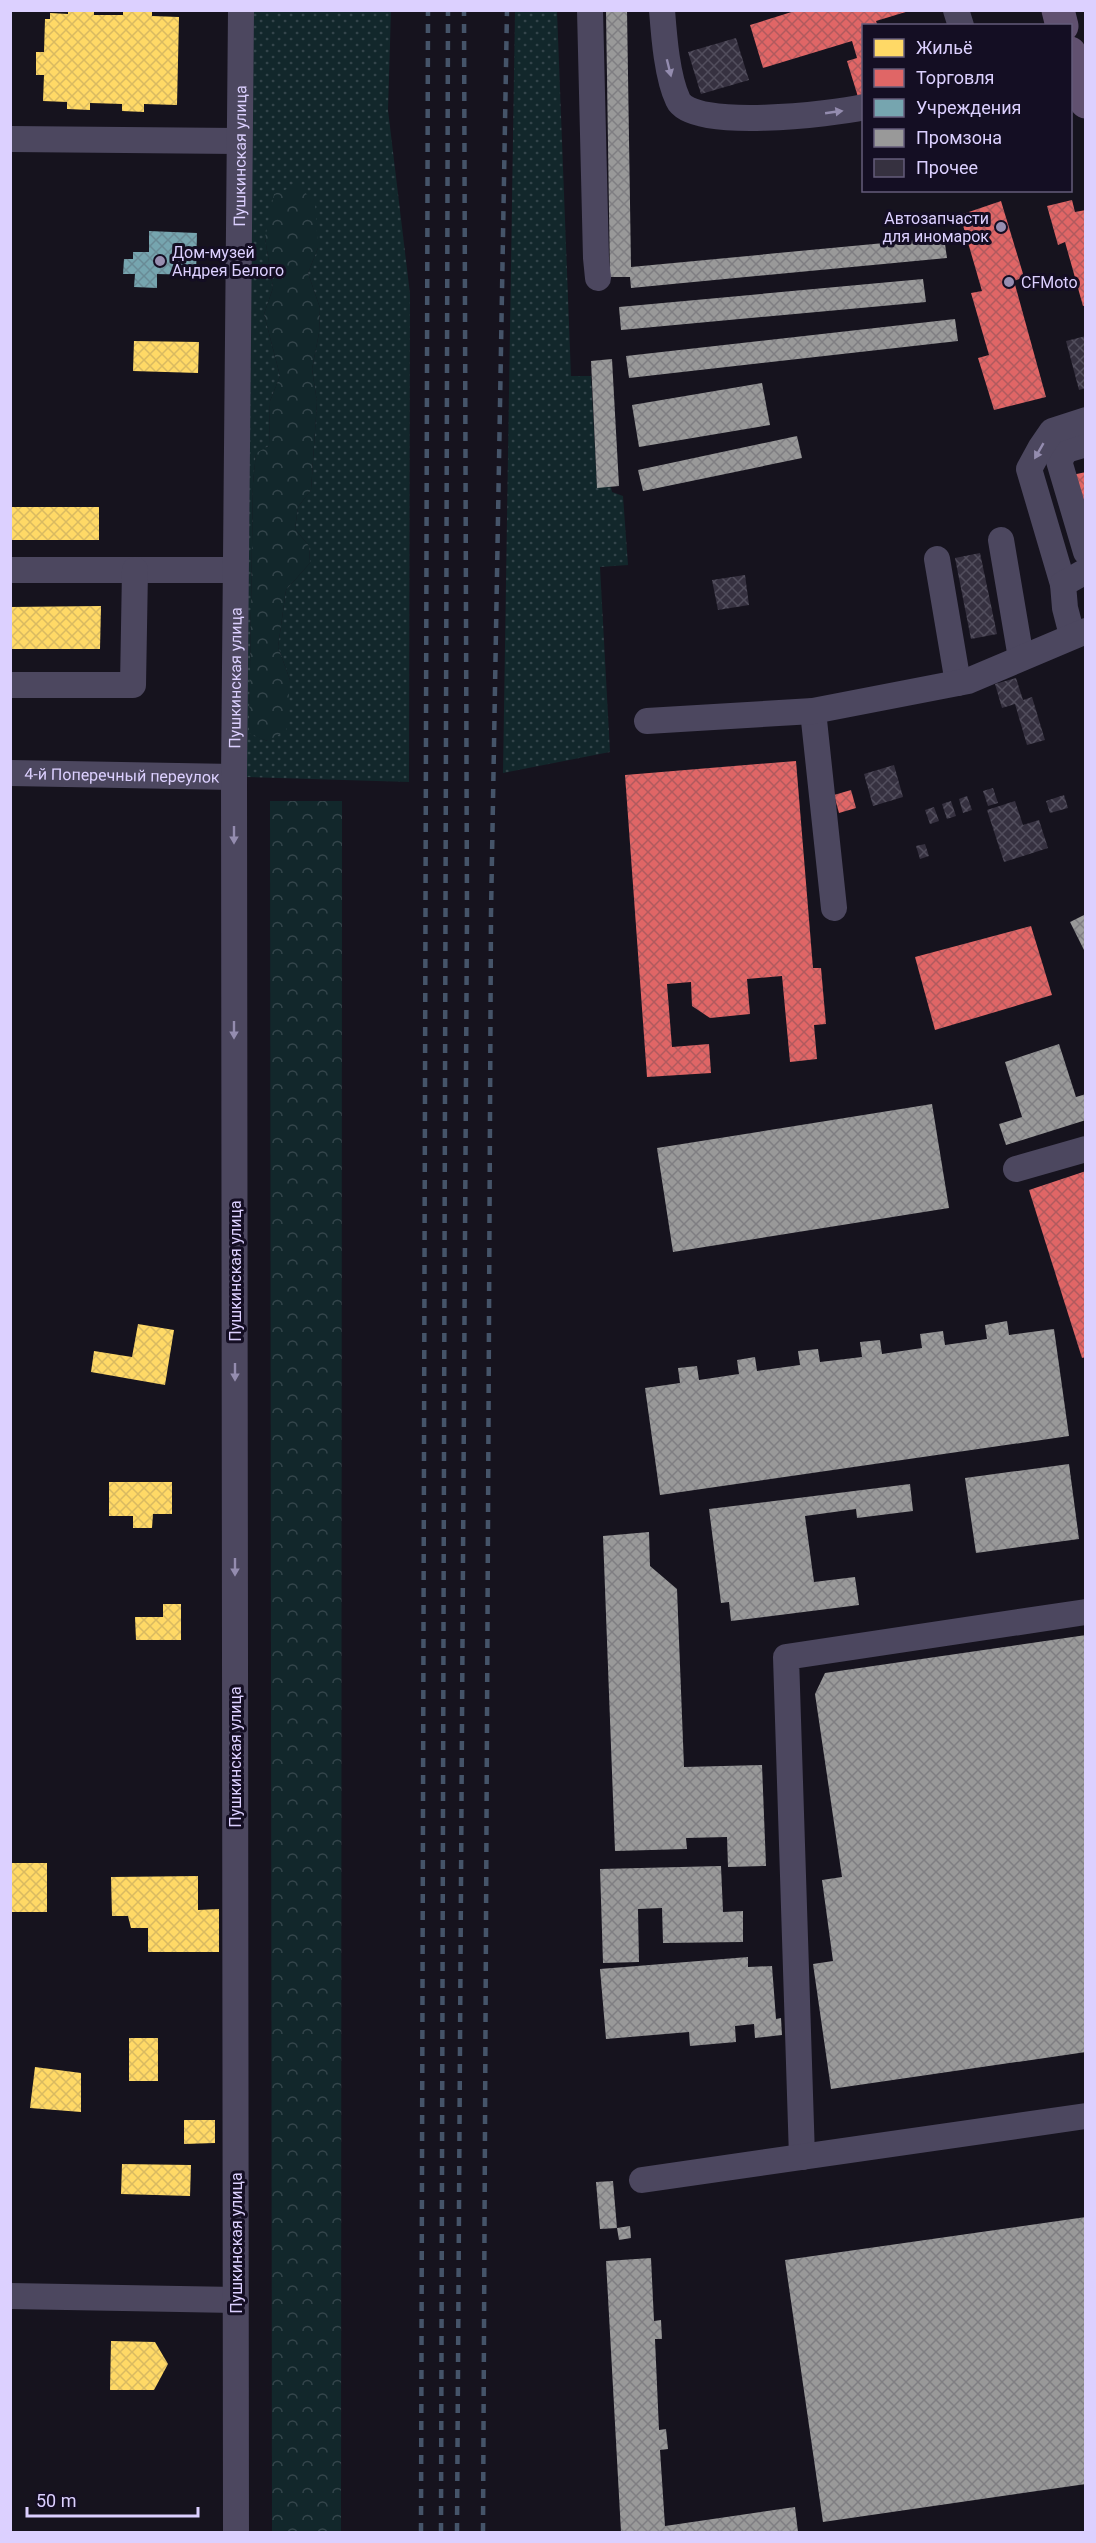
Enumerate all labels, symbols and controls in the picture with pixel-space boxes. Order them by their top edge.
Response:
legend [862,24,1072,192]
text: Жильё [916,37,972,58]
one-way arrow [665,59,675,78]
text: Торговля [916,67,994,88]
street label: Пушкинская улица [230,85,250,227]
text: Учреждения [916,97,1021,118]
one-way arrow [824,107,843,116]
text: Промзона [916,127,1002,148]
text: Прочее [916,157,978,178]
place label: Автозапчасти для иномарок [882,209,989,246]
marker: Автозапчасти для иномарок [994,220,1008,234]
place label: Дом-музей Андрея Белого [172,243,284,280]
marker: Дом-музей Андрея Белого [153,254,167,268]
place label: CFMoto [1021,273,1078,292]
marker: CFMoto [1002,275,1016,289]
one-way arrow [1034,442,1044,459]
street label: Пушкинская улица [225,607,245,749]
street label: 4-й Поперечный переулок [24,764,220,786]
one-way arrow [229,826,239,845]
one-way arrow [229,1021,239,1040]
street label: Пушкинская улица [226,1200,245,1342]
one-way arrow [230,1363,240,1382]
one-way arrow [230,1558,240,1577]
street label: Пушкинская улица [226,1686,245,1828]
street label: Пушкинская улица [227,2172,246,2314]
scale bar [27,2480,198,2518]
text: 50 m [36,2490,76,2511]

